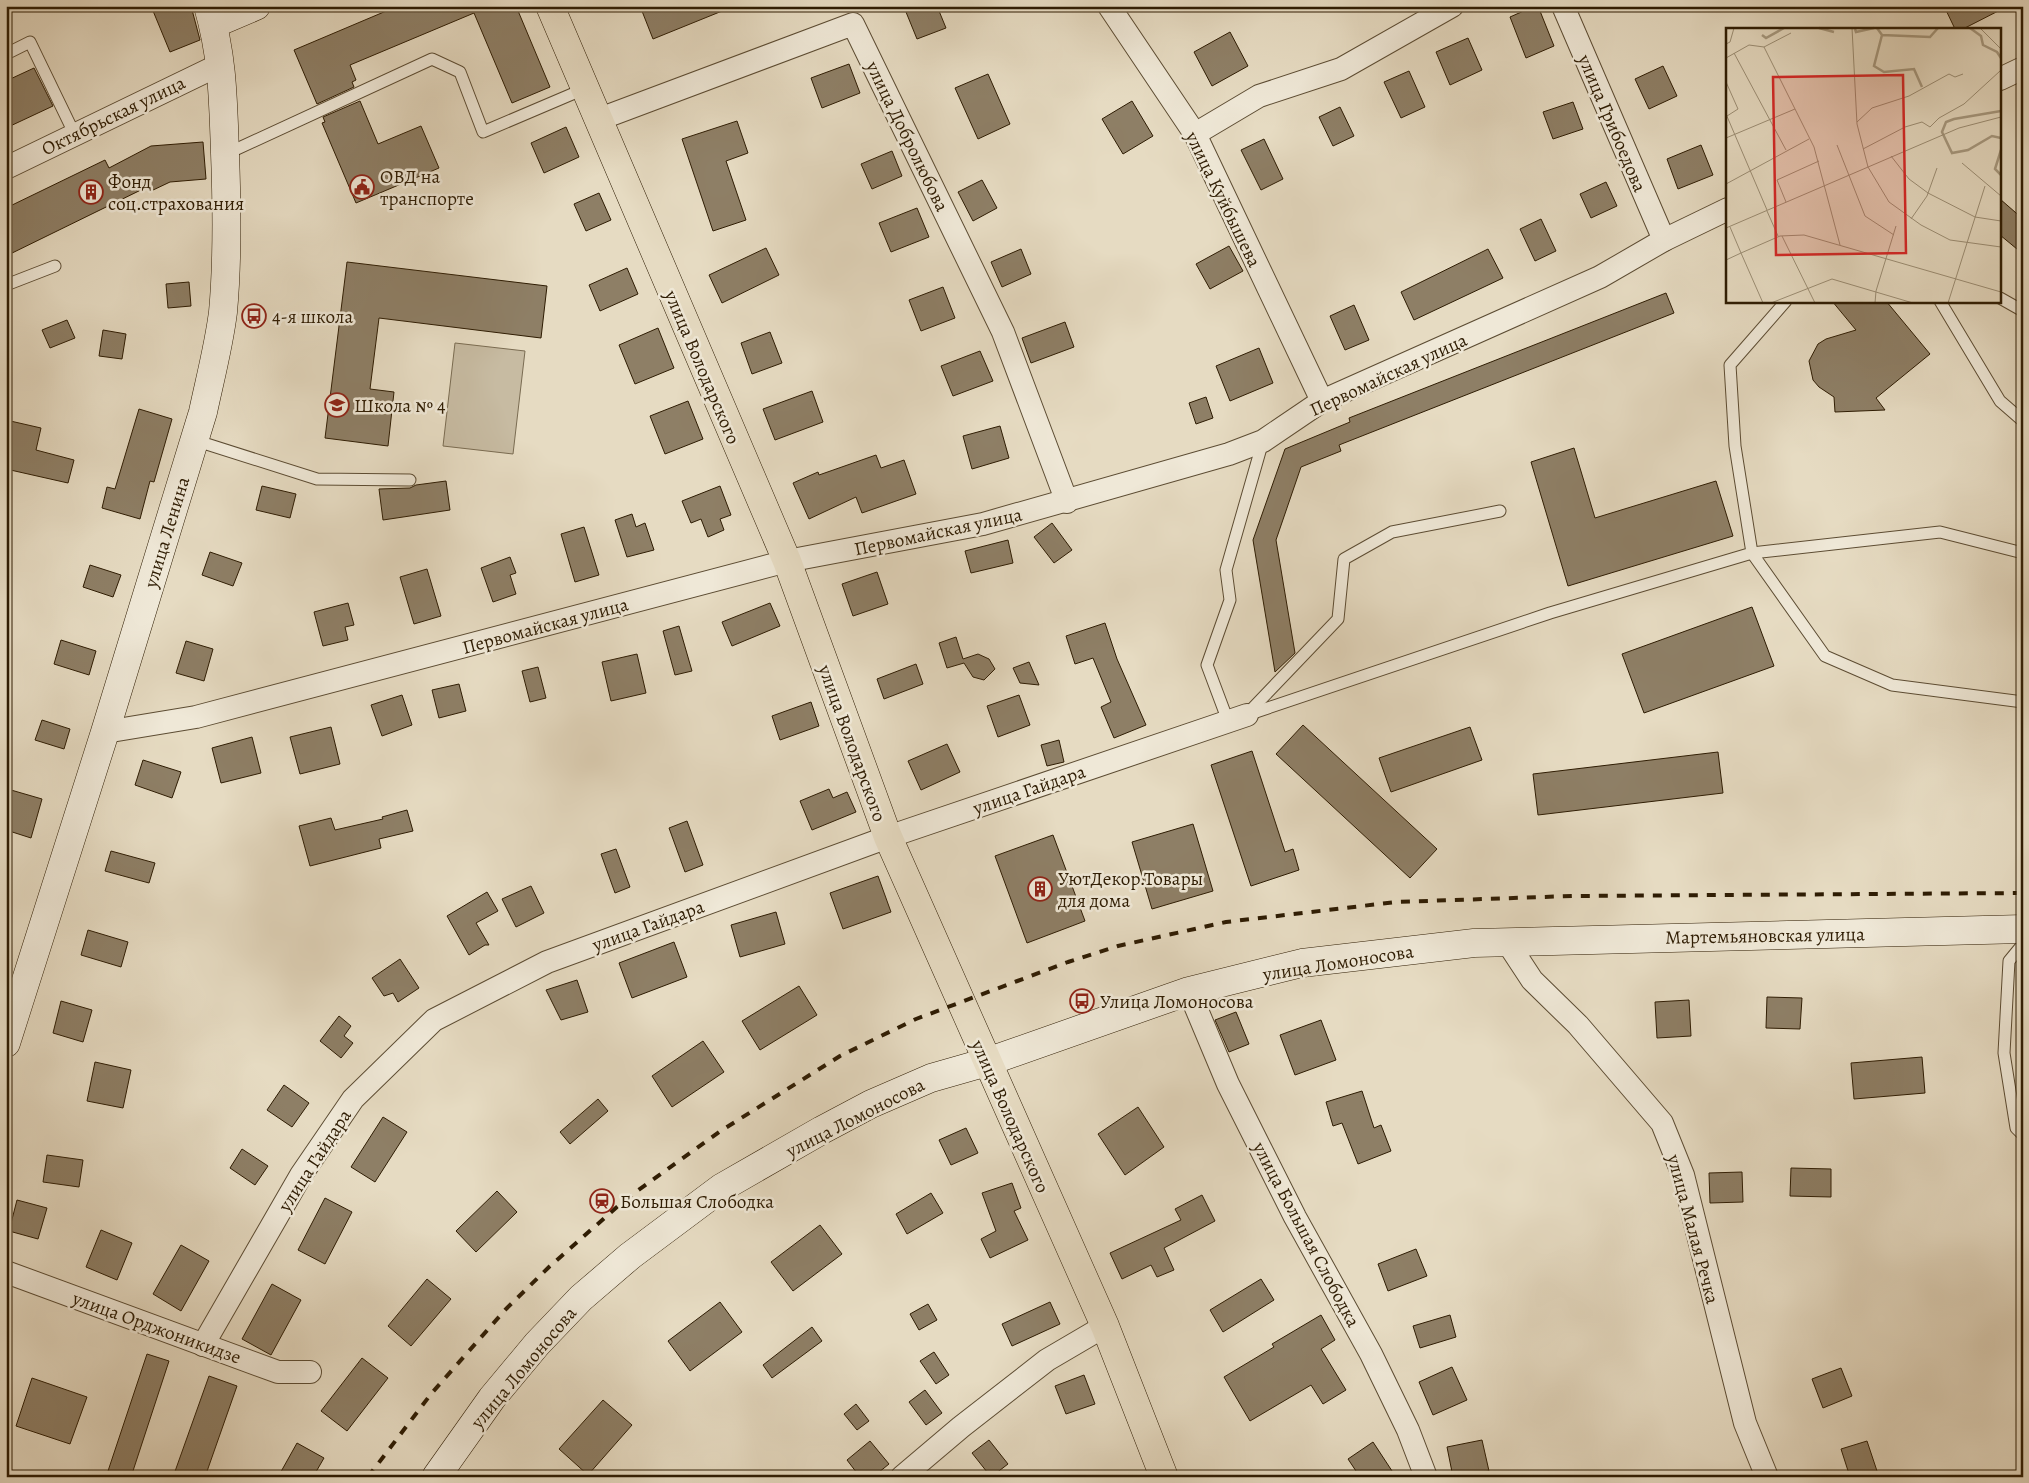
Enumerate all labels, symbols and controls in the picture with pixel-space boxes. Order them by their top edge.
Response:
inset map [1726,28,2002,302]
street label: улица Грибоедова [1571,50,1653,196]
street label: улица Добролюбова [859,56,955,216]
street label: Октябрьская улица [37,70,190,162]
street label: улица Куйбышева [1178,126,1267,272]
place label: ОВД на транспорте [380,164,474,212]
place label: Фонд соц.страхования [108,169,244,217]
public building icon: ОВД на транспорте [349,174,375,200]
building icon: Фонд соц.страхования [78,179,104,205]
street label: улица Володарского [657,285,746,448]
bus stop icon: 4-я школа [241,303,267,329]
place label: 4-я школа [272,304,353,330]
street label: Первомайская улица [1305,327,1472,423]
school or university icon: Школа № 4 [324,392,350,418]
place label: Школа № 4 [354,393,446,419]
street label: улица Ленина [137,473,196,592]
street label: Первомайская улица [852,501,1025,562]
street label: Первомайская улица [459,591,631,661]
street label: улица Володарского [811,660,893,825]
street label: улица Гайдара [969,758,1089,822]
place label: УютДекор.Товары для дома [1057,866,1203,914]
building icon: УютДекор.Товары для дома [1027,876,1053,902]
street label: улица Гайдара [588,894,708,959]
street label: Мартемьяновская улица [1665,921,1865,951]
street label: улица Ломоносова [1260,938,1416,988]
bus stop icon: Улица Ломоносова [1069,988,1095,1014]
place label: Улица Ломоносова [1100,989,1254,1015]
street label: улица Володарского [964,1035,1056,1197]
street label: улица Ломоносова [781,1072,929,1164]
street label: улица Гайдара [271,1104,358,1218]
street label: улица Большая Слободка [1246,1136,1366,1332]
street label: улица Малая Речка [1660,1151,1726,1307]
station icon: Большая Слободка [589,1188,615,1214]
place label: Большая Слободка [620,1189,774,1215]
street label: улица Орджоникидзе [68,1285,245,1371]
street label: улица Ломоносова [464,1301,583,1435]

